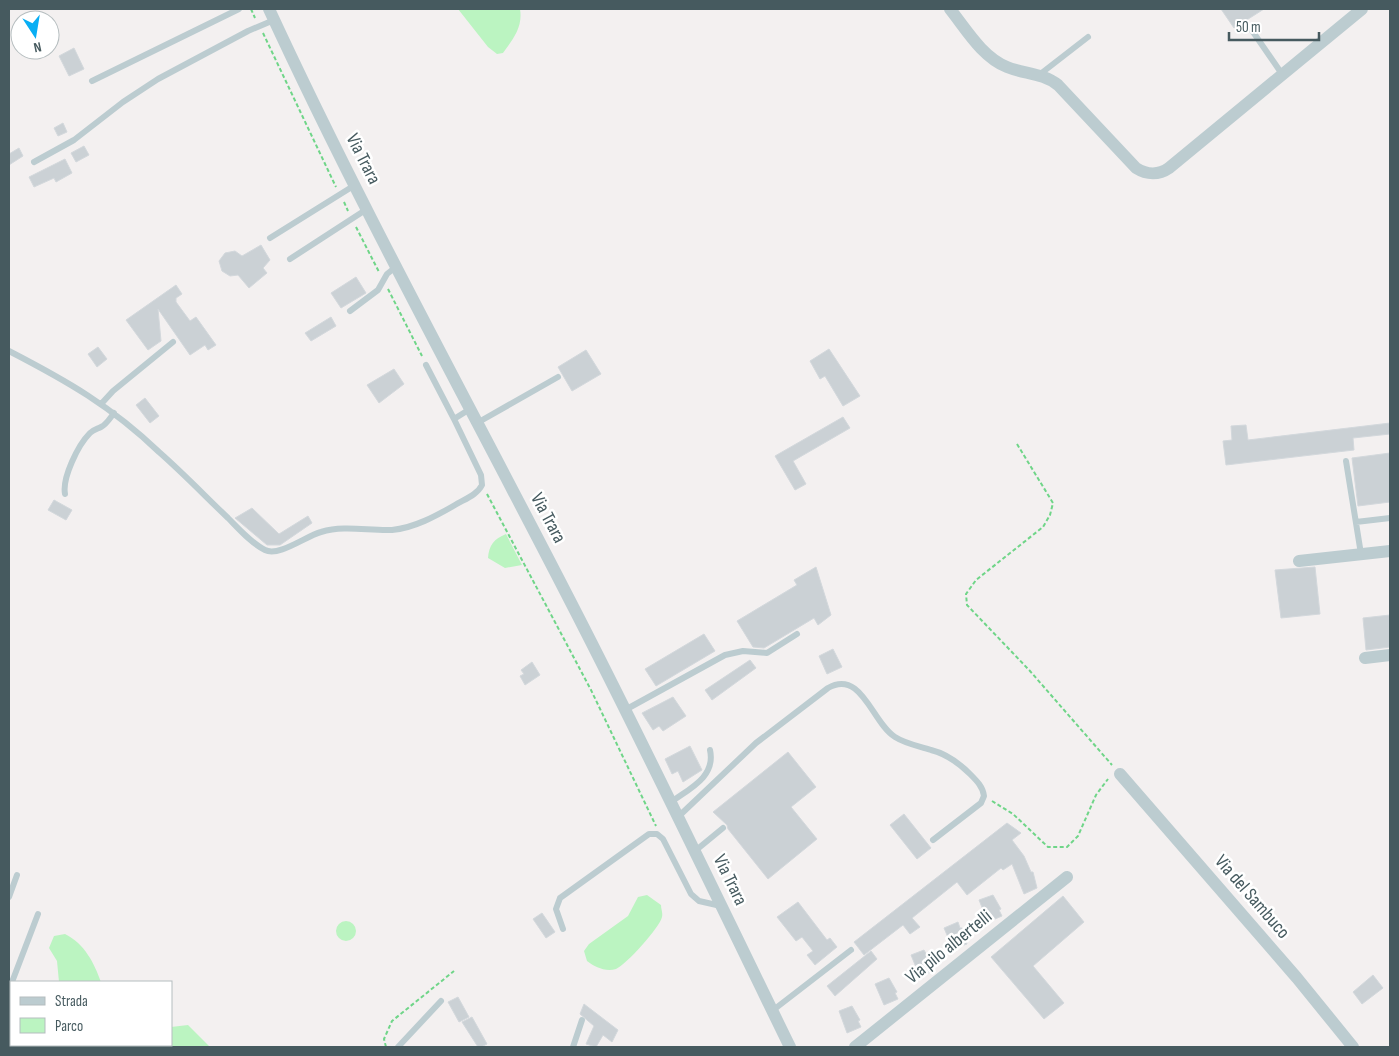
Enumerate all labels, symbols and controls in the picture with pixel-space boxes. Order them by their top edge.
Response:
north arrow [10,10,60,60]
scale bar [1229,10,1319,42]
text: 50 m [1236,18,1261,37]
text: N [32,38,43,56]
street label: Via Trara [341,130,385,188]
street label: Via Trara [525,489,571,547]
street label: Via del Sambuco [1209,850,1295,944]
street label: Via Trara [708,851,752,909]
street label: Via pilo albertelli [901,905,997,989]
legend [10,981,172,1046]
text: Strada [55,992,88,1011]
text: Parco [55,1017,83,1036]

